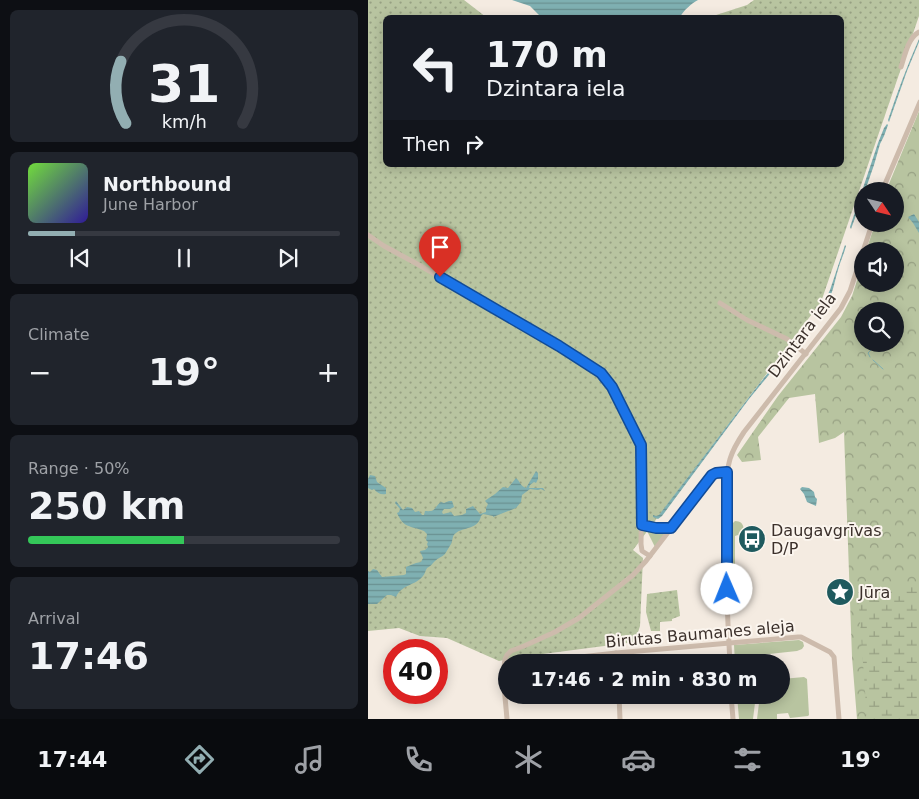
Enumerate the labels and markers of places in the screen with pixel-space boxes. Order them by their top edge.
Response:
pin [419,226,461,277]
place label: Daugavgrīvas D/P [771,521,881,558]
bus stop icon: Daugavgrīvas D/P [737,524,767,554]
place icon: Jūra [825,577,855,607]
place label: Jūra [858,583,890,602]

